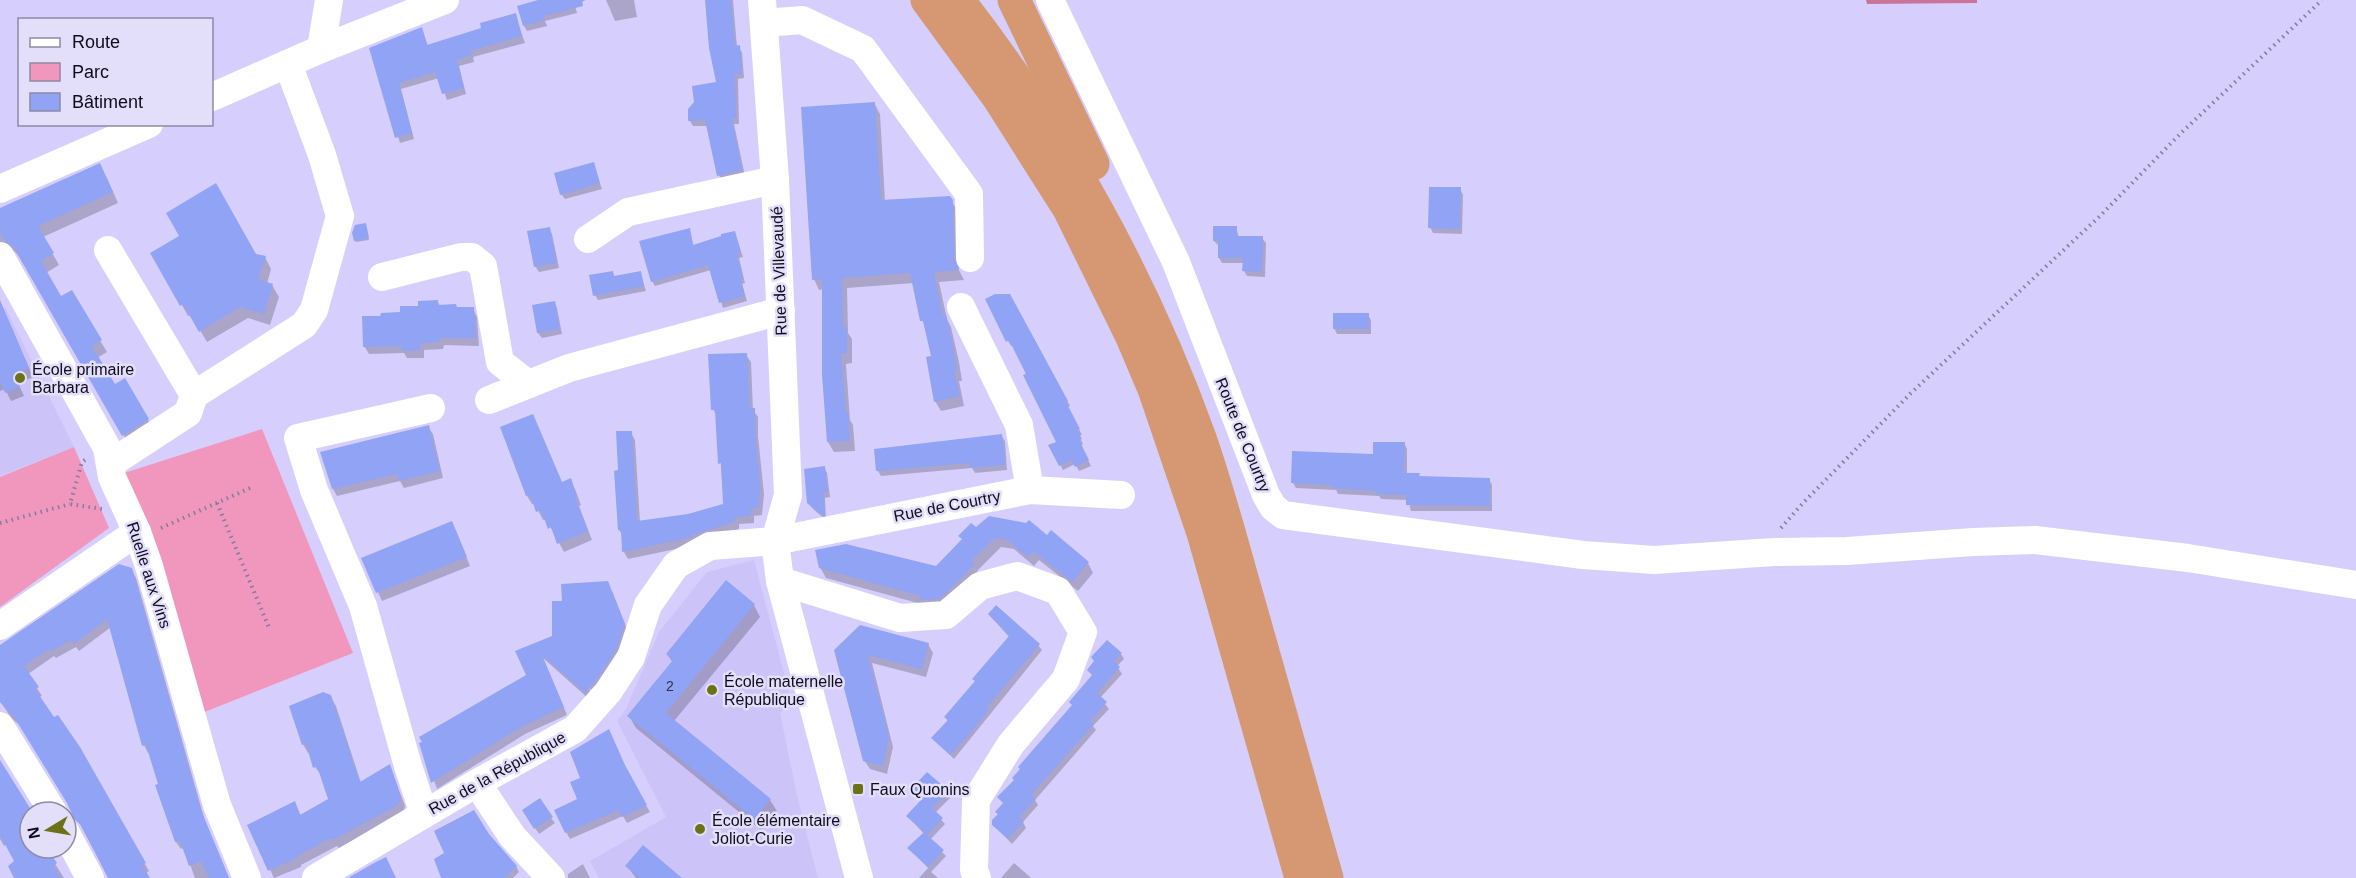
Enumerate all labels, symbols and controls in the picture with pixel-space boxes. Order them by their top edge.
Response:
legend [18,18,213,126]
text: Route [72,32,120,52]
text: Parc [72,62,109,82]
text: Bâtiment [72,92,143,112]
street label: Rue de Villevaudé [768,206,790,336]
place label: École primaire Barbara [32,360,134,396]
marker: École primaire Barbara [13,371,27,385]
street label: Route de Courtry [1212,375,1274,495]
street label: Rue de Courtry [892,487,1002,525]
street label: Ruelle aux Vins [124,520,174,630]
place label: École maternelle République [724,672,843,708]
house number: 2 [666,678,674,694]
marker: École maternelle République [705,683,719,697]
street label: Rue de la République [426,728,569,818]
place label: Faux Quonins [870,781,970,798]
marker: Faux Quonins [851,782,865,796]
north arrow [18,800,78,860]
place label: École élémentaire Joliot-Curie [712,811,840,847]
marker: École élémentaire Joliot-Curie [693,822,707,836]
text: N [24,825,43,840]

